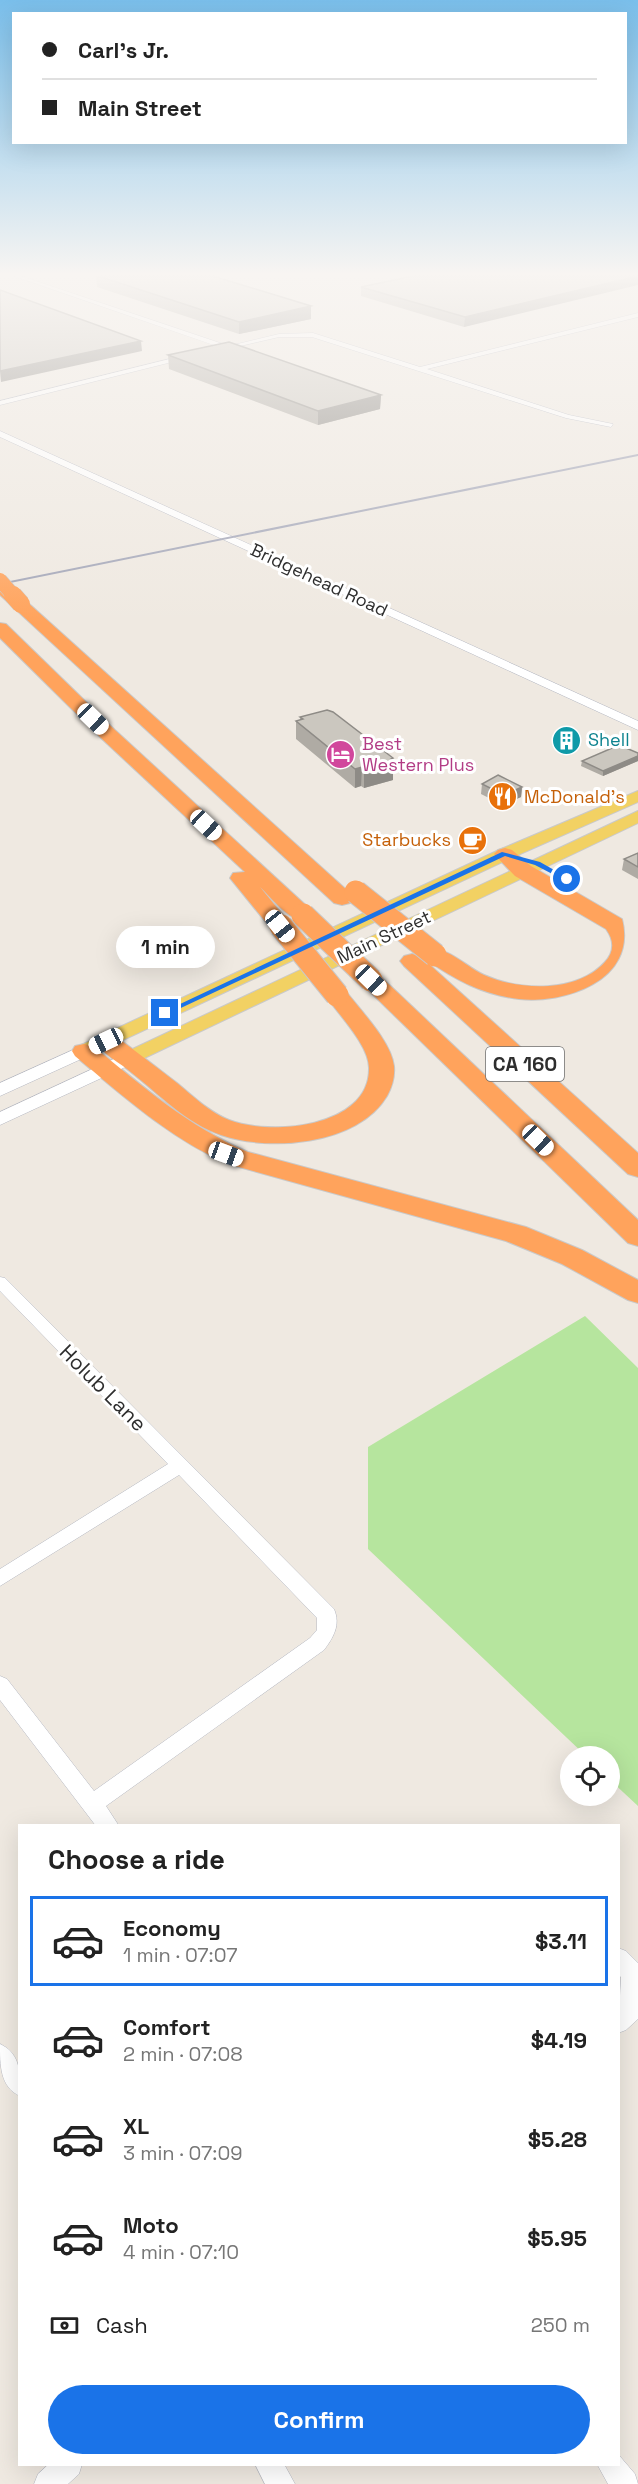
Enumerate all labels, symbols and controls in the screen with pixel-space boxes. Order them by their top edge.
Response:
text: Carl's Jr. [78,36,169,64]
text: Main Street [78,94,202,122]
street label: Bridgehead Road [247,538,392,621]
car [74,700,112,738]
building icon: Shell [551,724,583,756]
place label: Shell [588,728,630,751]
place label: Best Western Plus [362,732,474,776]
hotel icon: Best Western Plus [325,738,357,770]
restaurant icon: McDonald's [487,781,519,813]
place label: McDonald's [524,785,625,808]
car [187,806,225,844]
cafe icon: Starbucks [456,824,488,856]
place label: Starbucks [362,828,451,851]
route start [553,865,580,892]
street label: Main Street [333,905,434,968]
car [262,906,298,946]
callout: 1 min [116,926,214,968]
text: 1 min [141,934,190,960]
car [352,961,390,999]
route end [151,999,178,1026]
car [86,1025,126,1057]
road number: CA 160 [486,1047,564,1081]
car [519,1121,557,1159]
car [206,1139,246,1169]
street label: Holub Lane [54,1338,153,1437]
map controls [560,1746,620,1806]
button: locate [560,1746,620,1806]
text: Choose a ride [48,1842,225,1877]
icon: car [51,1914,105,1968]
text: Economy [123,1914,221,1942]
text: $3.11 [535,1927,587,1955]
text: 1 min · 07:07 [123,1942,237,1968]
icon: car [51,2013,105,2067]
text: Comfort [123,2013,211,2041]
text: $4.19 [531,2026,587,2054]
text: 2 min · 07:08 [123,2041,243,2067]
icon: car [51,2112,105,2166]
text: XL [123,2112,149,2140]
text: $5.28 [528,2125,587,2153]
text: 3 min · 07:09 [123,2140,242,2166]
icon: car [51,2211,105,2265]
text: Moto [123,2211,179,2239]
text: $5.95 [527,2224,587,2252]
text: 4 min · 07:10 [123,2239,239,2265]
icon: cash [48,2309,81,2342]
text: Cash [96,2311,148,2339]
text: 250 m [531,2312,590,2338]
button: Confirm [48,2385,590,2454]

